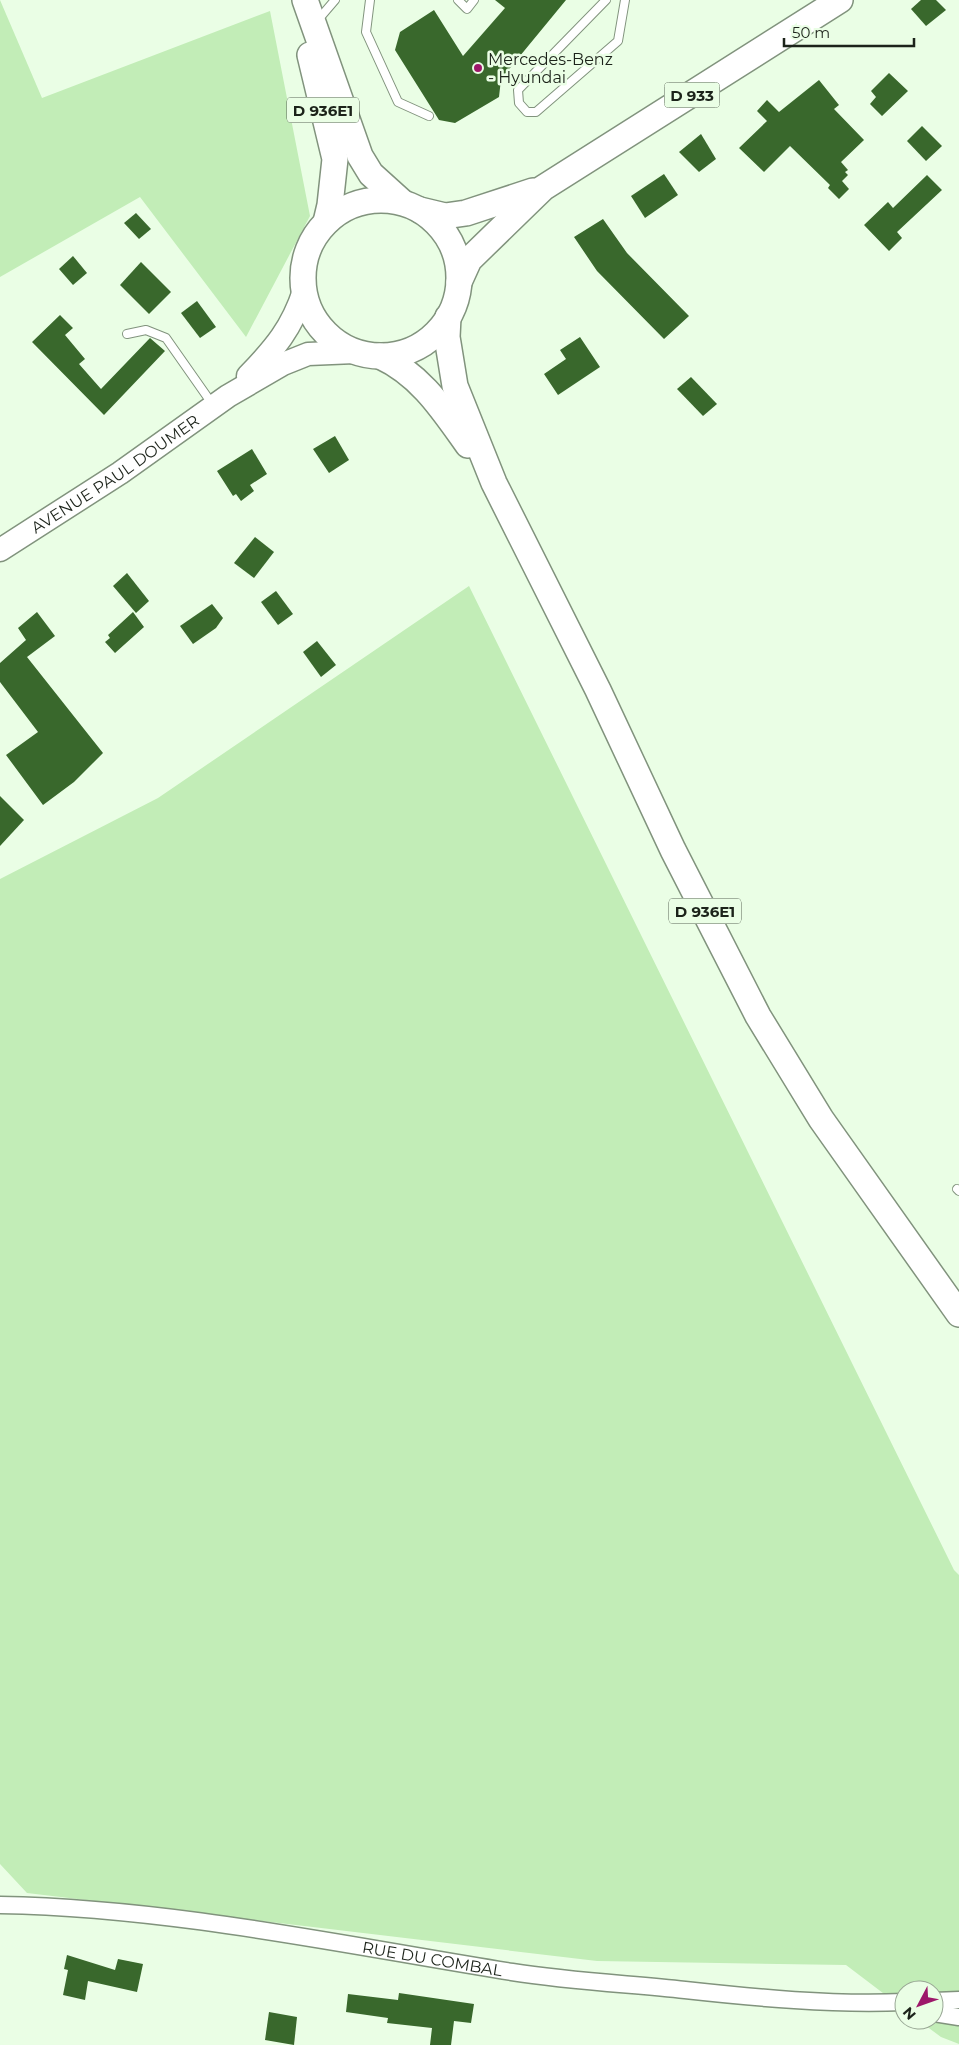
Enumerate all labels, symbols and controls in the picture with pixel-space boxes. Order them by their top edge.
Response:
scale bar [784,15,914,47]
text: 50 m [792,23,830,42]
place label: Mercedes-Benz - Hyundai [488,50,613,87]
marker: Mercedes-Benz - Hyundai [472,62,484,74]
road number: D 933 [664,82,720,108]
road number: D 936E1 [287,98,359,122]
street label: AVENUE PAUL DOUMER [28,410,203,537]
road number: D 936E1 [669,898,741,924]
street label: RUE DU COMBAL [361,1937,504,1980]
north arrow [894,1980,944,2030]
text: N [899,2003,920,2024]

